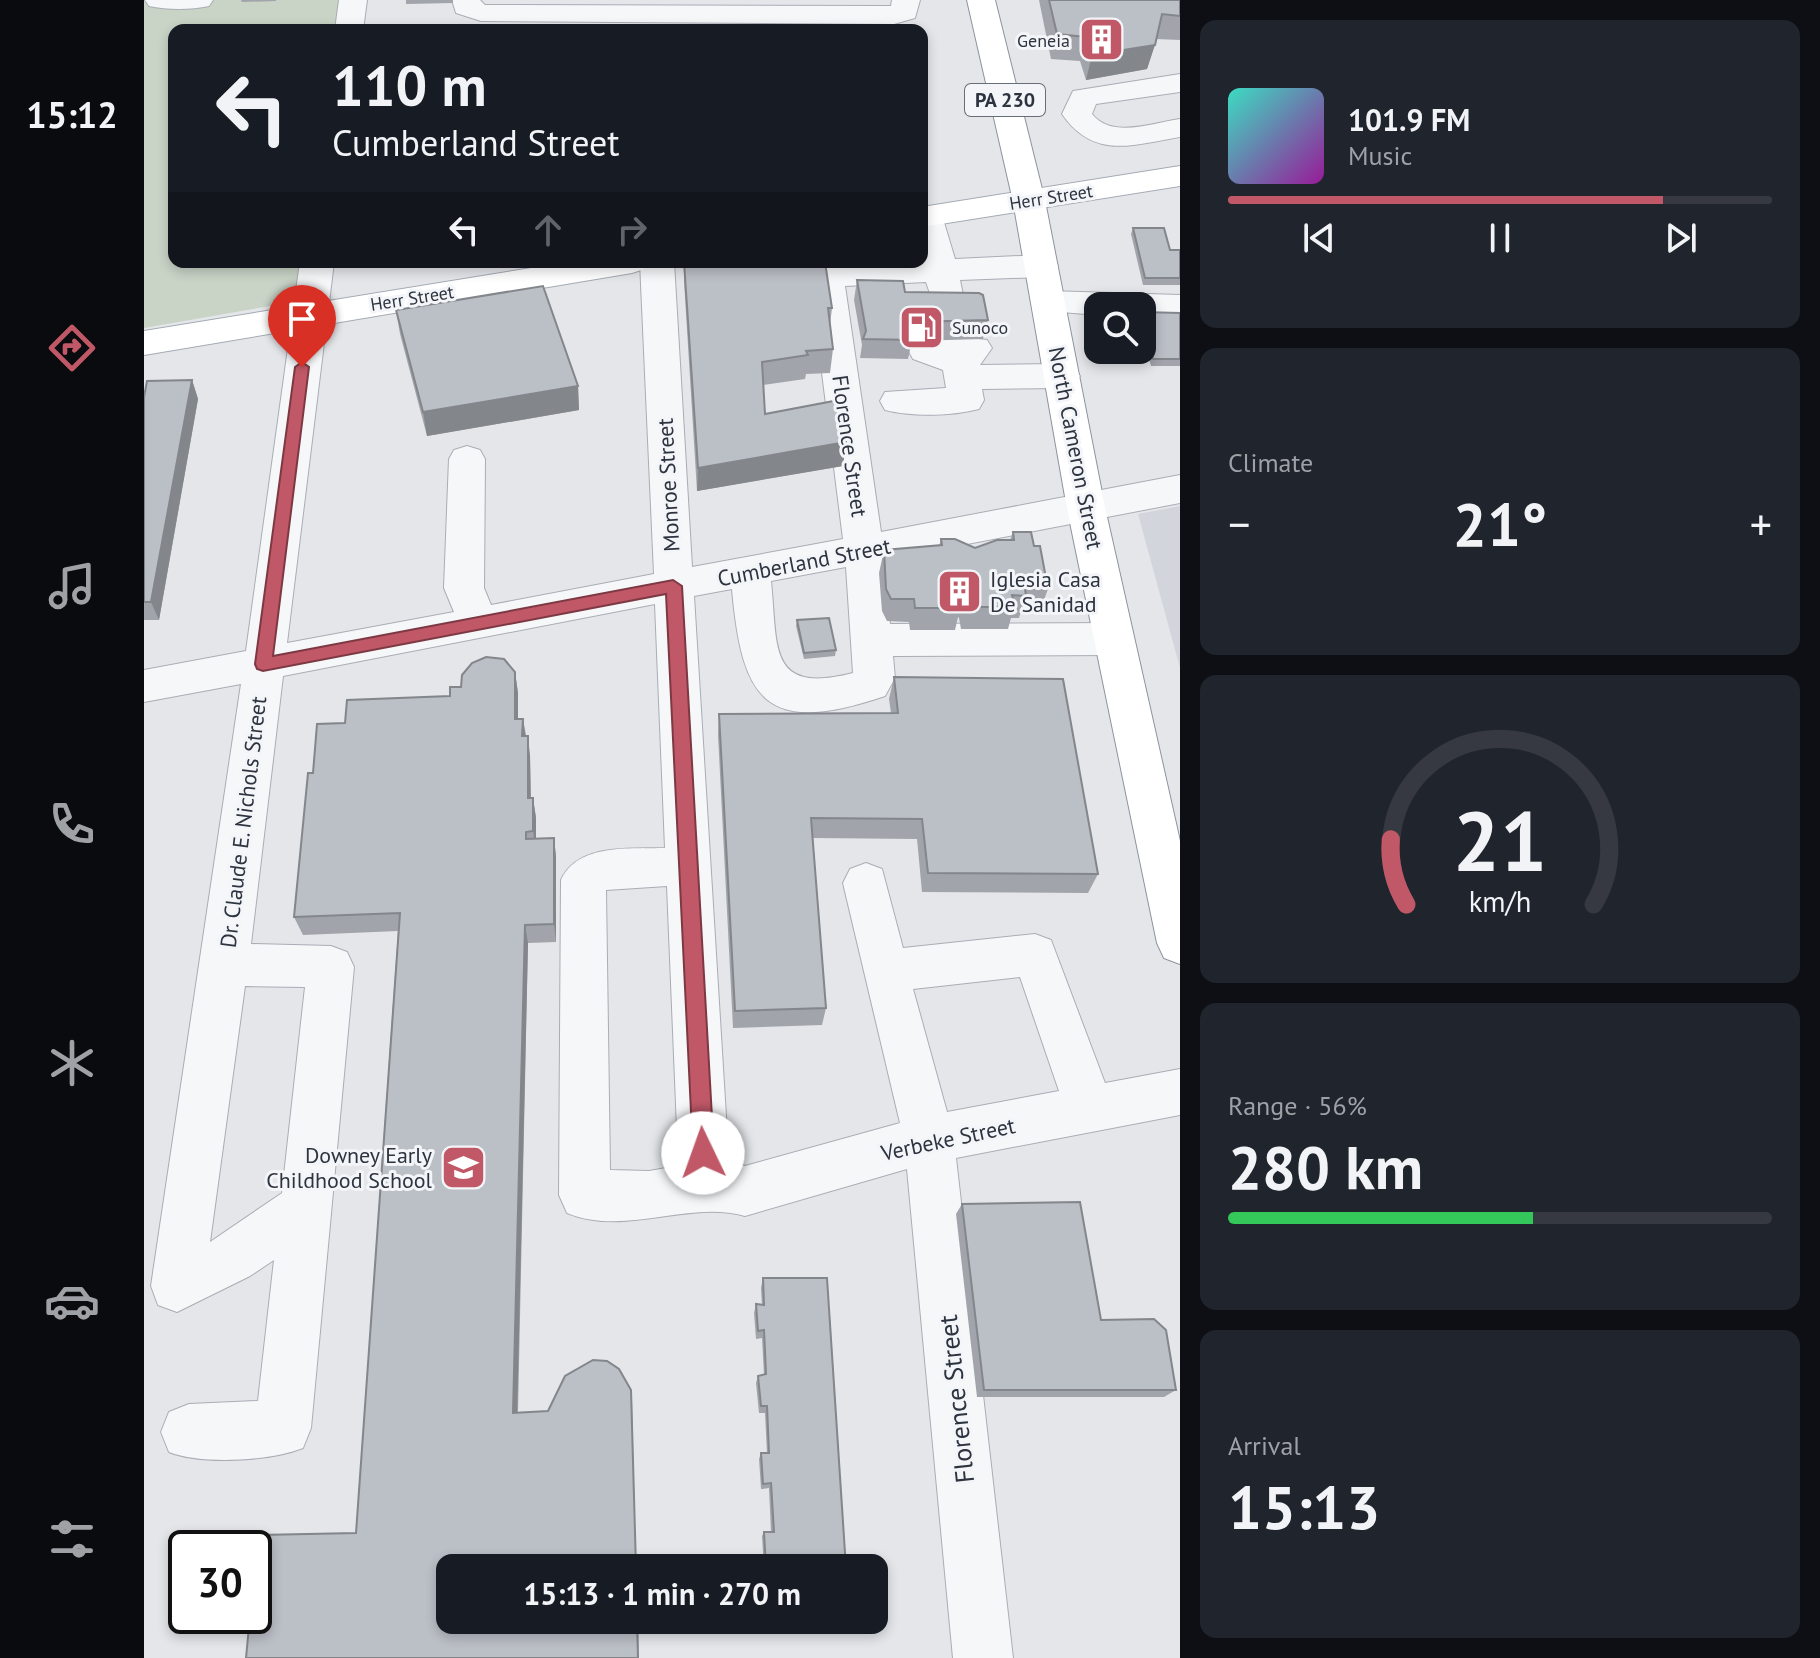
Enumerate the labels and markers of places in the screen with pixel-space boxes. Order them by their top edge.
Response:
building icon: Geneia [1077,16,1125,64]
place label: Geneia [1017,29,1070,52]
pin [268,285,336,367]
fuel station icon: Sunoco [897,303,945,351]
place label: Sunoco [952,316,1008,339]
place label: Iglesia Casa De Sanidad [990,565,1101,618]
building icon: Iglesia Casa De Sanidad [935,568,983,616]
place label: Downey Early Childhood School [266,1141,433,1194]
school or university icon: Downey Early Childhood School [439,1144,487,1192]

